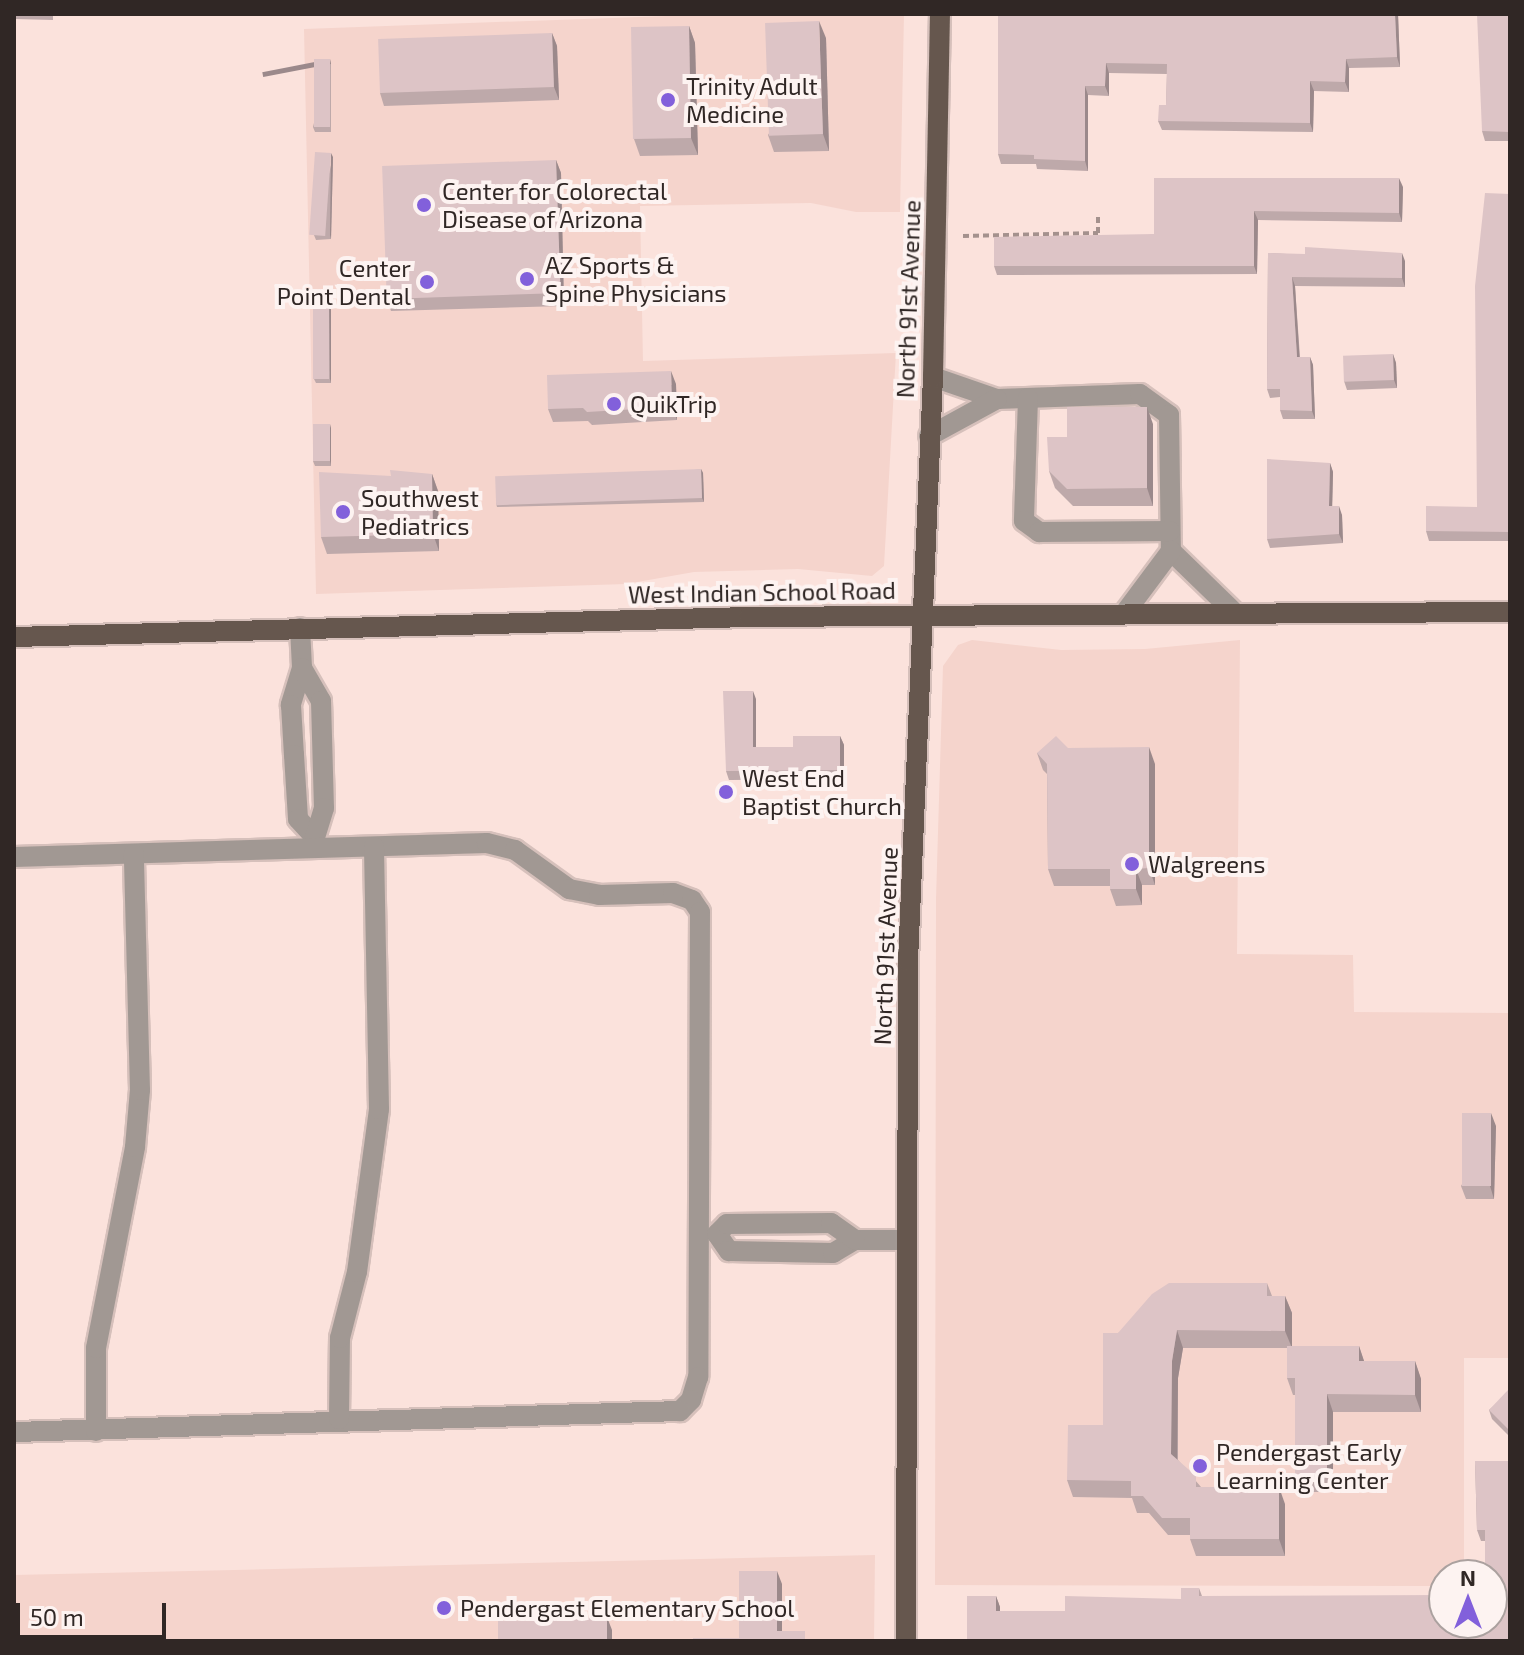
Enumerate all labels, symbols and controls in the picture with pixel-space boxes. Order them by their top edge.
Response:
place label: Trinity Adult Medicine [686,72,819,128]
marker: Trinity Adult Medicine [657,89,679,111]
place label: Center for Colorectal Disease of Arizona [442,177,669,233]
marker: Center for Colorectal Disease of Arizona [413,194,435,216]
street label: North 91st Avenue [890,199,926,399]
place label: AZ Sports & Spine Physicians [545,251,726,307]
place label: Center Point Dental [277,254,411,310]
marker: AZ Sports & Spine Physicians [516,268,538,290]
marker: Center Point Dental [418,273,436,291]
place label: QuikTrip [630,390,717,418]
marker: QuikTrip [605,395,623,413]
place label: Southwest Pediatrics [361,484,479,540]
marker: Southwest Pediatrics [332,501,354,523]
street label: West Indian School Road [628,575,896,609]
place label: West End Baptist Church [742,764,902,820]
marker: West End Baptist Church [717,783,735,801]
street label: North 91st Avenue [867,846,903,1046]
place label: Walgreens [1148,850,1265,878]
marker: Walgreens [1123,855,1141,873]
place label: Pendergast Early Learning Center [1216,1438,1402,1494]
marker: Pendergast Early Learning Center [1191,1457,1209,1475]
north arrow [1428,1559,1508,1639]
text: N [1460,1564,1476,1590]
scale bar [20,1587,170,1637]
place label: Pendergast Elementary School [460,1594,795,1622]
marker: Pendergast Elementary School [435,1599,453,1617]
text: 50 m [30,1602,84,1631]

